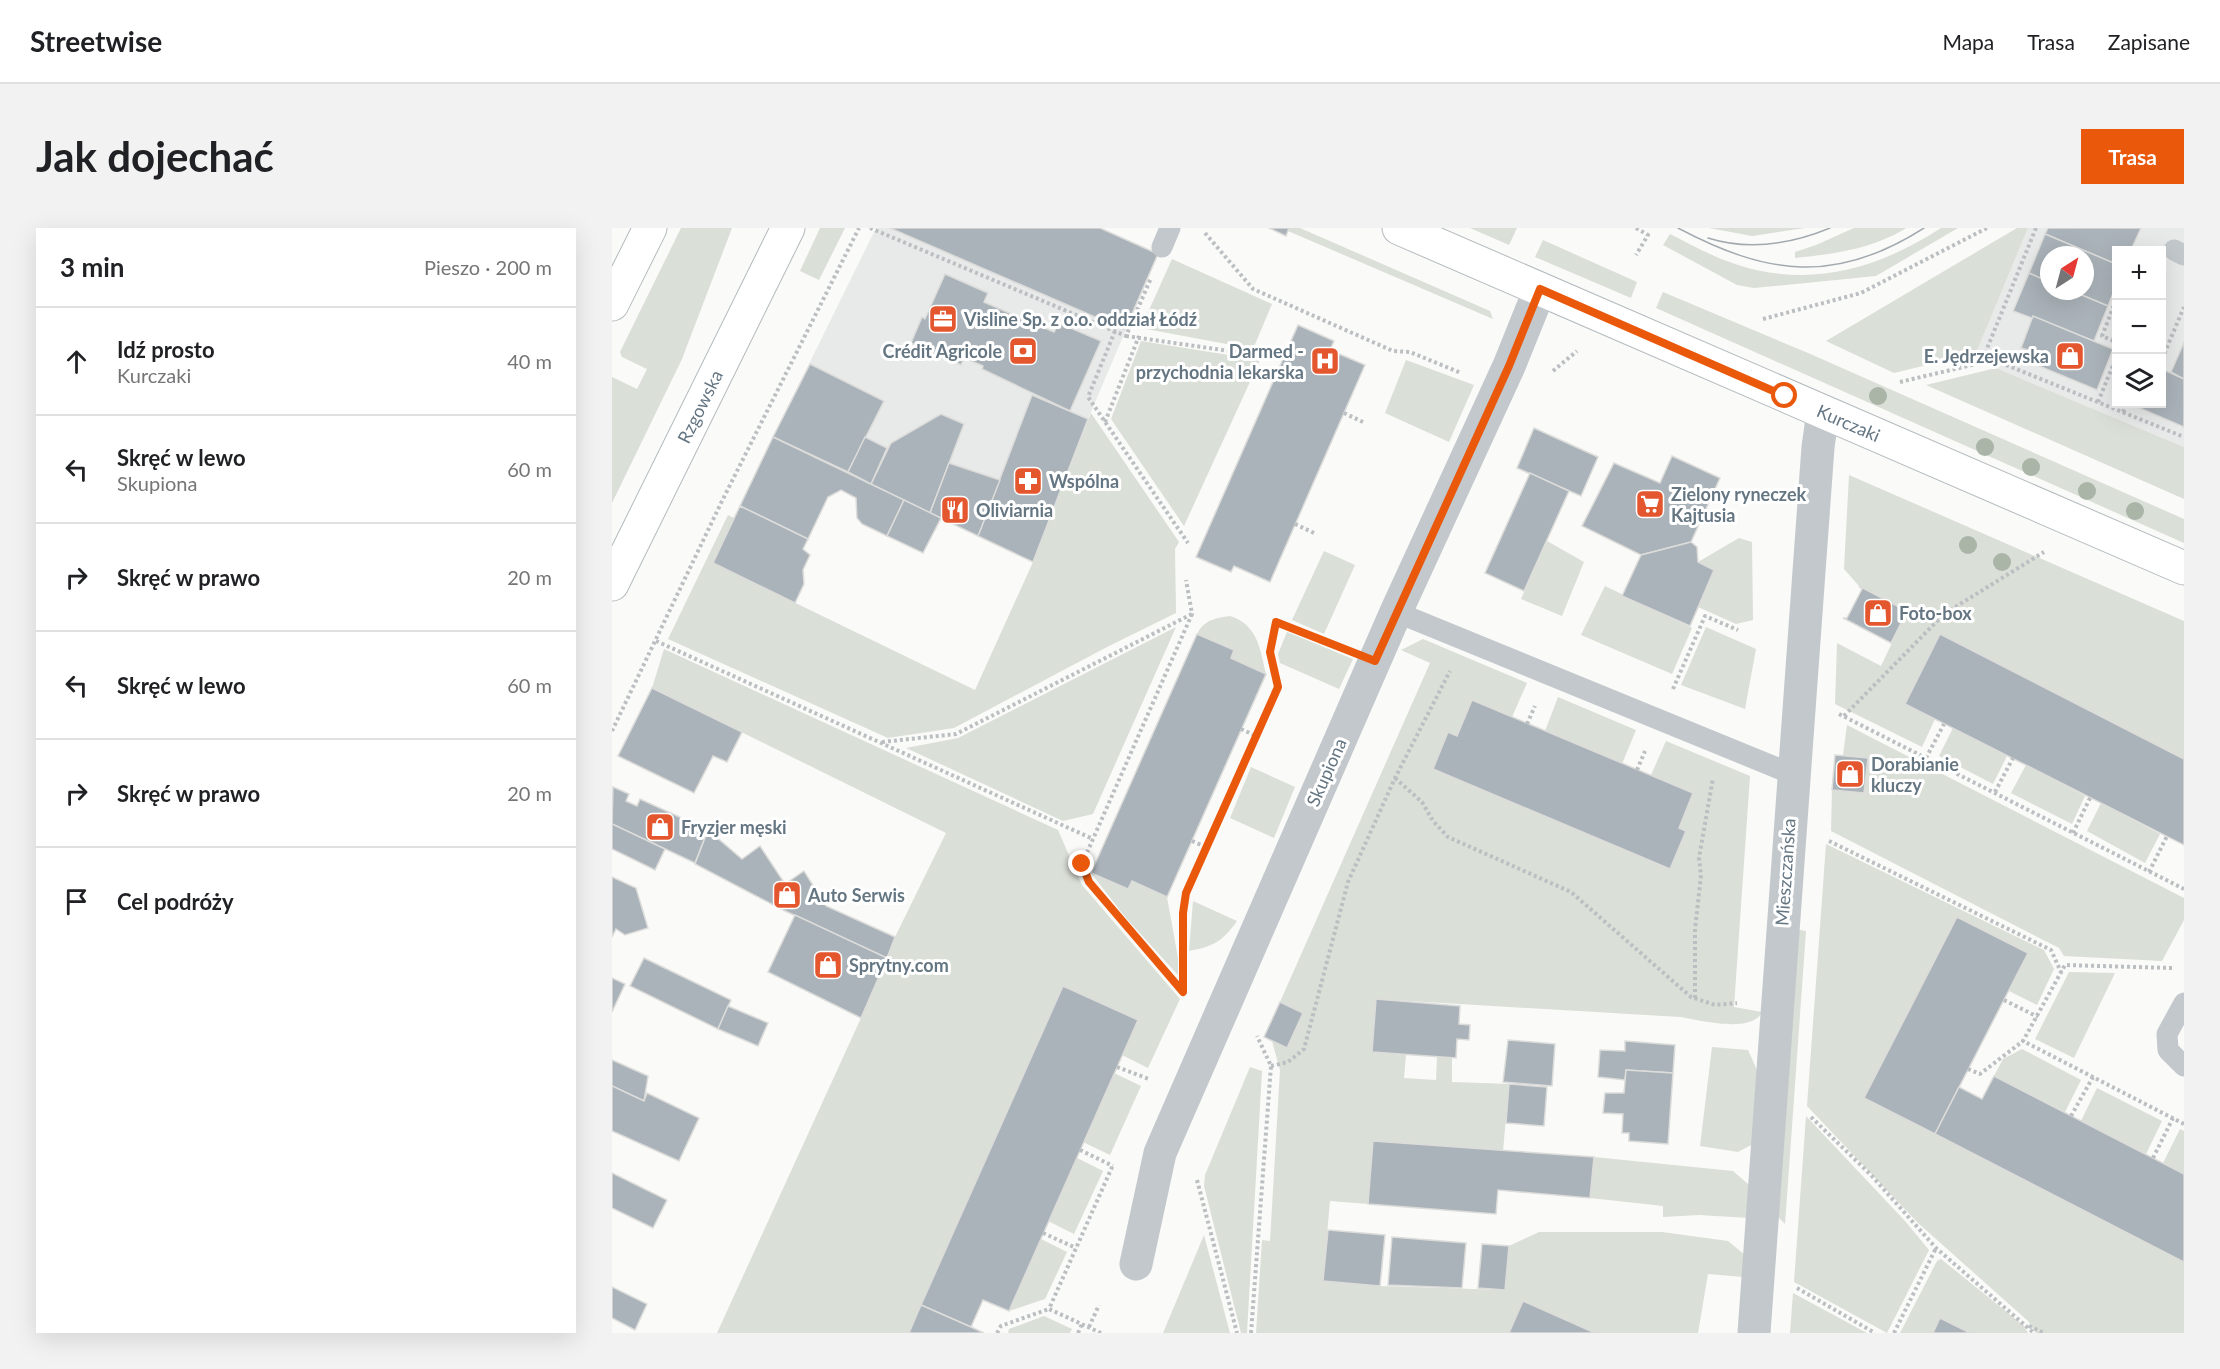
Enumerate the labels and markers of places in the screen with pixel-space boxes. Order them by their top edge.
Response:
office icon: Visline Sp. z o.o. oddział Łódź [927,303,959,335]
place label: Visline Sp. z o.o. oddział Łódź [963,308,1197,330]
bank icon: Crédit Agricole [1007,335,1039,367]
place label: Crédit Agricole [883,340,1002,362]
place label: Darmed - przychodnia lekarska [1136,340,1304,383]
shop icon: E. Jędrzejewska [2054,340,2086,372]
hospital icon: Darmed - przychodnia lekarska [1309,345,1341,377]
place label: E. Jędrzejewska [1924,345,2049,367]
pharmacy icon: Wspólna [1012,465,1044,497]
place label: Wspólna [1049,470,1119,492]
place label: Zielony ryneczek Kajtusia [1671,483,1807,526]
supermarket icon: Zielony ryneczek Kajtusia [1634,488,1666,520]
restaurant icon: Oliviarnia [939,494,971,526]
place label: Oliviarnia [976,499,1053,521]
shop icon: Foto-box [1862,597,1894,629]
place label: Foto-box [1899,602,1972,624]
place label: Dorabianie kluczy [1871,753,1959,796]
shop icon: Dorabianie kluczy [1834,758,1866,790]
shop icon: Fryzjer męski [644,811,676,843]
place label: Fryzjer męski [681,816,787,838]
shop icon: Auto Serwis [771,879,803,911]
place label: Auto Serwis [807,884,905,906]
shop icon: Sprytny.com [812,949,844,981]
place label: Sprytny.com [849,954,949,976]

